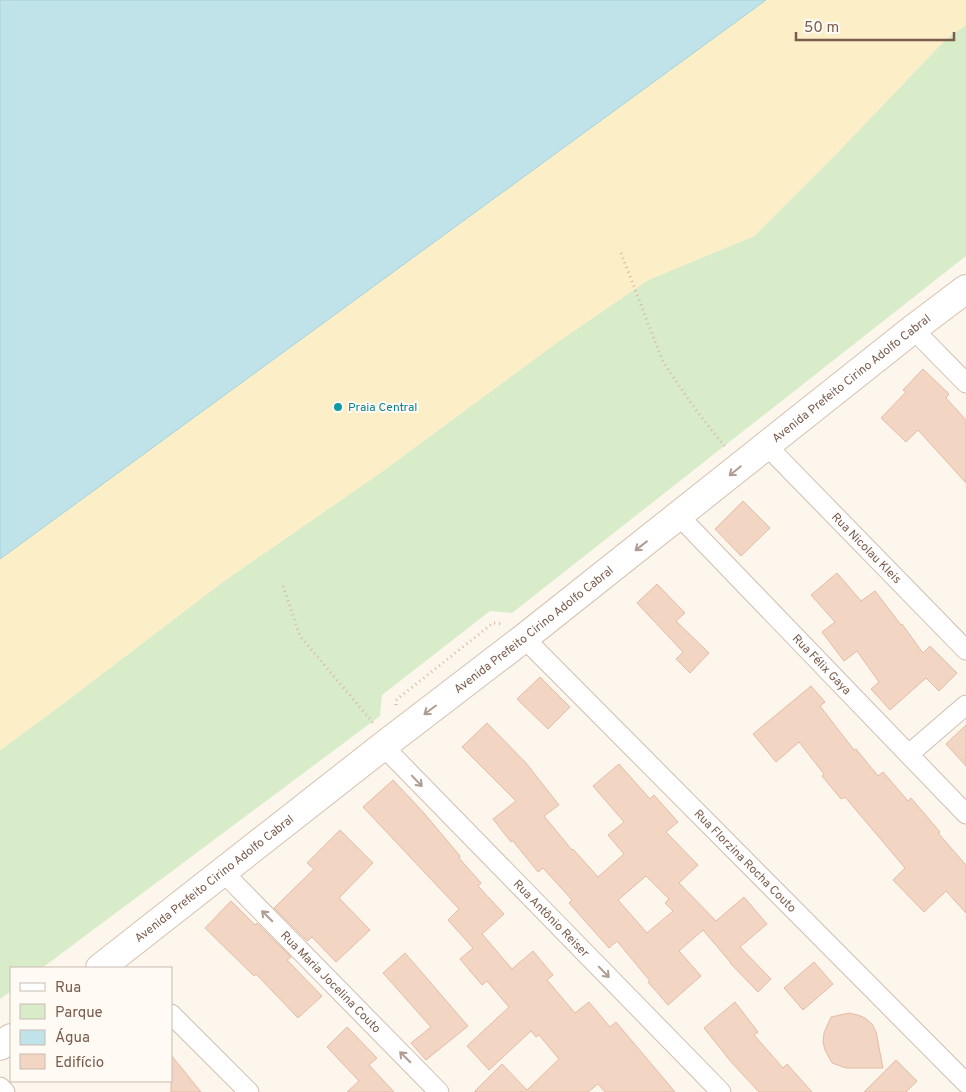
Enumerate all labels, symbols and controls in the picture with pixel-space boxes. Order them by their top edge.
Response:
scale bar [796,10,954,42]
text: 50 m [804,19,839,38]
street label: Avenida Prefeito Cirino Adolfo Cabral [769,311,934,447]
place label: Praia Central [348,400,417,416]
marker: Praia Central [332,401,344,413]
one-way arrow [729,465,742,476]
street label: Rua Nicolau Kleis [827,510,904,588]
one-way arrow [635,540,648,551]
street label: Avenida Prefeito Cirino Adolfo Cabral [451,563,617,698]
street label: Rua Félix Gaya [788,631,854,699]
one-way arrow [423,705,437,715]
one-way arrow [411,775,423,787]
street label: Rua Florzina Rocha Couto [690,807,799,917]
street label: Avenida Prefeito Cirino Adolfo Cabral [132,812,298,947]
street label: Rua Antônio Reiser [509,877,593,962]
one-way arrow [261,911,273,923]
street label: Rua Maria Jocelina Couto [276,928,384,1037]
one-way arrow [598,966,610,978]
legend [10,967,172,1082]
text: Rua [55,979,81,998]
text: Parque [55,1004,103,1023]
text: Água [55,1028,90,1048]
one-way arrow [399,1051,411,1063]
text: Edifício [55,1054,104,1073]

